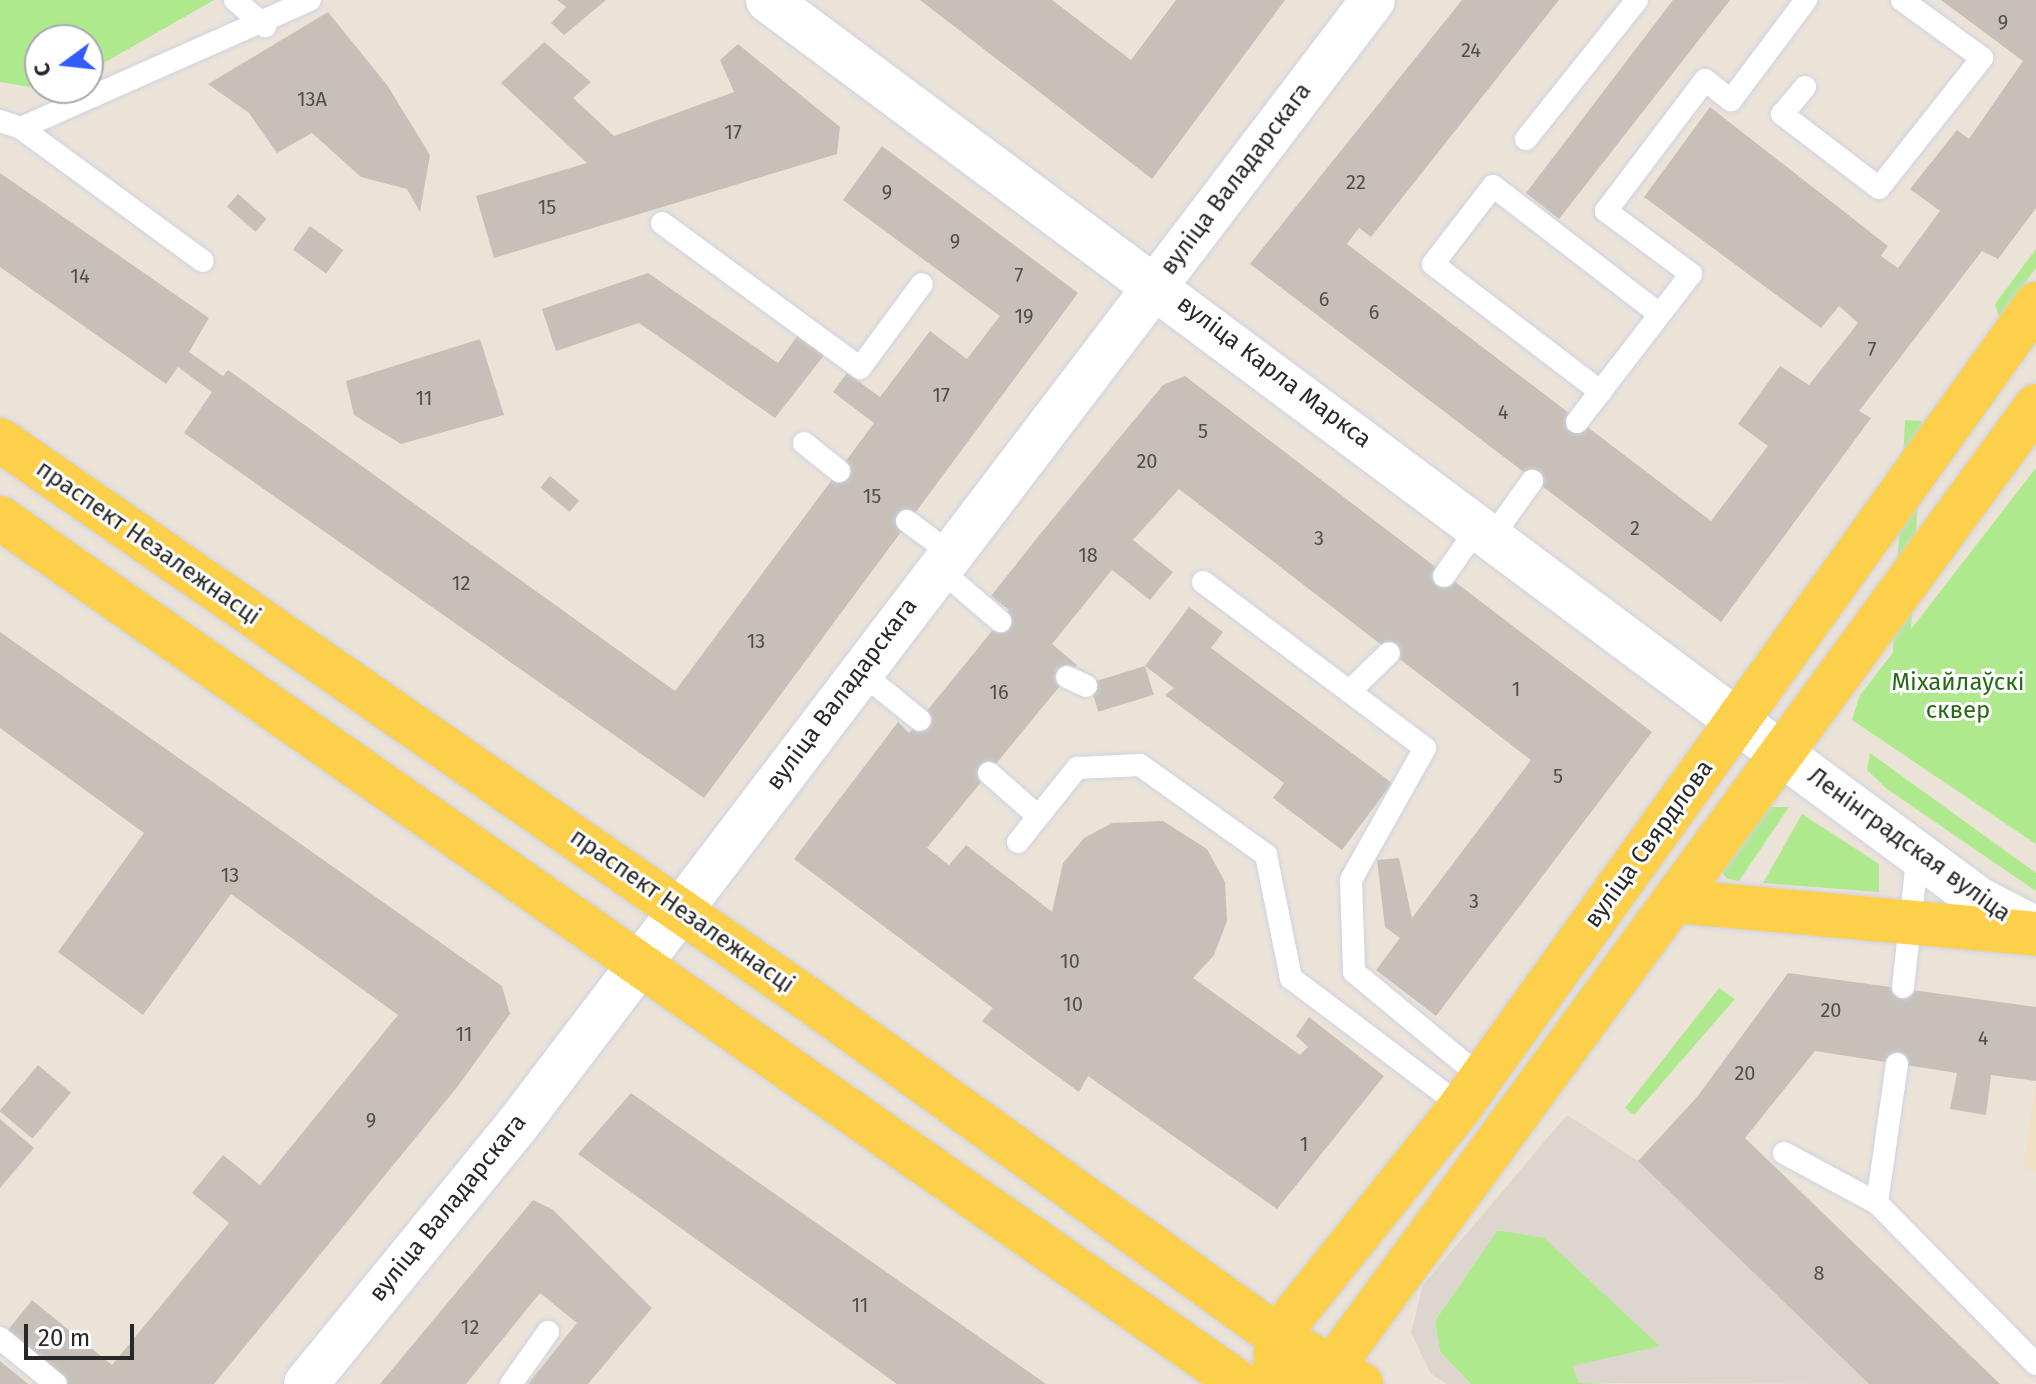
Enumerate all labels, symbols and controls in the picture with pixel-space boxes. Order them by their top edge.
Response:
house number: 9 [1998,10,2008,34]
north arrow [24,24,104,104]
house number: 24 [1461,38,1481,62]
text: С [28,60,57,79]
street label: вуліца Валадарскага [1154,77,1318,281]
house number: 13А [297,87,327,111]
house number: 17 [724,120,742,144]
house number: 22 [1346,170,1366,194]
house number: 9 [882,180,892,204]
house number: 15 [538,195,556,219]
house number: 9 [950,229,960,253]
house number: 7 [1015,263,1023,287]
house number: 14 [70,264,90,288]
house number: 6 [1319,287,1329,311]
street label: вуліца Карла Маркса [1171,290,1377,454]
house number: 6 [1369,300,1379,324]
house number: 19 [1014,304,1034,328]
house number: 7 [1868,337,1876,361]
house number: 17 [932,383,950,407]
house number: 11 [415,386,433,410]
house number: 4 [1498,400,1508,424]
house number: 5 [1198,419,1208,443]
house number: 20 [1136,449,1158,473]
street label: праспект Незалежнасці [31,455,265,631]
house number: 15 [863,484,881,508]
house number: 2 [1630,516,1640,540]
house number: 3 [1314,526,1324,550]
house number: 18 [1078,543,1098,567]
house number: 12 [452,571,470,595]
street label: вуліца Валадарскага [760,592,924,796]
house number: 13 [747,629,765,653]
park label: Міхайлаўскі сквер [1891,669,2025,725]
house number: 1 [1512,677,1520,701]
house number: 16 [989,680,1009,704]
street label: вуліца Свярдлова [1578,755,1720,933]
street label: Ленінградская вуліца [1802,762,2016,928]
house number: 5 [1553,764,1563,788]
street label: праспект Незалежнасці [565,823,799,999]
house number: 13 [221,863,239,887]
house number: 3 [1469,889,1479,913]
house number: 10 [1060,949,1080,973]
house number: 10 [1063,992,1083,1016]
house number: 20 [1820,998,1842,1022]
house number: 11 [455,1022,473,1046]
house number: 4 [1978,1026,1988,1050]
house number: 20 [1734,1061,1756,1085]
street label: вуліца Валадарскага [363,1108,533,1308]
house number: 9 [366,1108,376,1132]
house number: 1 [1300,1132,1308,1156]
house number: 8 [1813,1261,1825,1285]
house number: 11 [851,1293,869,1317]
scale bar [28,1308,138,1358]
house number: 12 [461,1315,479,1339]
text: 20 m [38,1324,90,1352]

